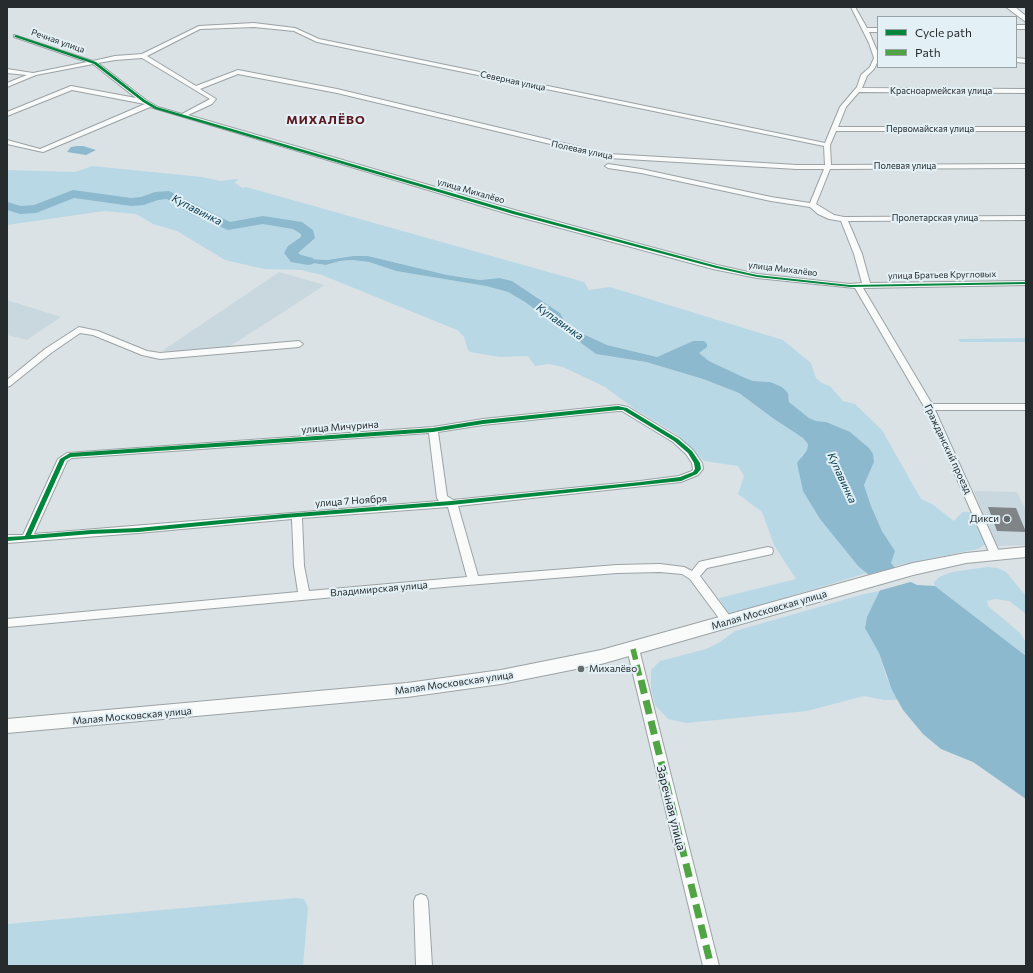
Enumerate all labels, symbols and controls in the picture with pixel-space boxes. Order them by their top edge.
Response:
legend [877,16,1017,68]
text: Cycle path [915,25,972,39]
street label: Речная улица [30,27,86,55]
text: Path [915,45,941,59]
street label: Северная улица [479,69,547,93]
street label: Красноармейская улица [890,86,992,96]
district label: МИХАЛЁВО [286,113,366,127]
street label: Первомайская улица [886,124,974,134]
street label: Полевая улица [550,138,614,162]
street label: Полевая улица [874,161,936,171]
street label: улица Михалёво [436,176,506,206]
water label: Купавинка [170,192,224,228]
street label: Пролетарская улица [892,213,978,223]
street label: улица Михалёво [748,259,818,279]
street label: улица Братьев Кругловых [888,269,996,281]
water label: Купавинка [534,301,586,343]
street label: Гражданский проезд [922,402,974,496]
street label: улица Мичурина [301,418,379,436]
water label: Купавинка [824,451,860,505]
street label: улица 7 Ноября [314,492,388,510]
place label: Дикси [970,513,999,525]
marker: Дикси [1002,514,1012,524]
street label: Владимирская улица [330,579,428,599]
street label: Малая Московская улица [710,588,828,632]
place label: Михалёво [589,663,637,675]
marker: Михалёво [576,664,586,674]
street label: Малая Московская улица [394,669,514,697]
street label: Малая Московская улица [72,705,192,727]
street label: Заречная улица [653,764,689,852]

